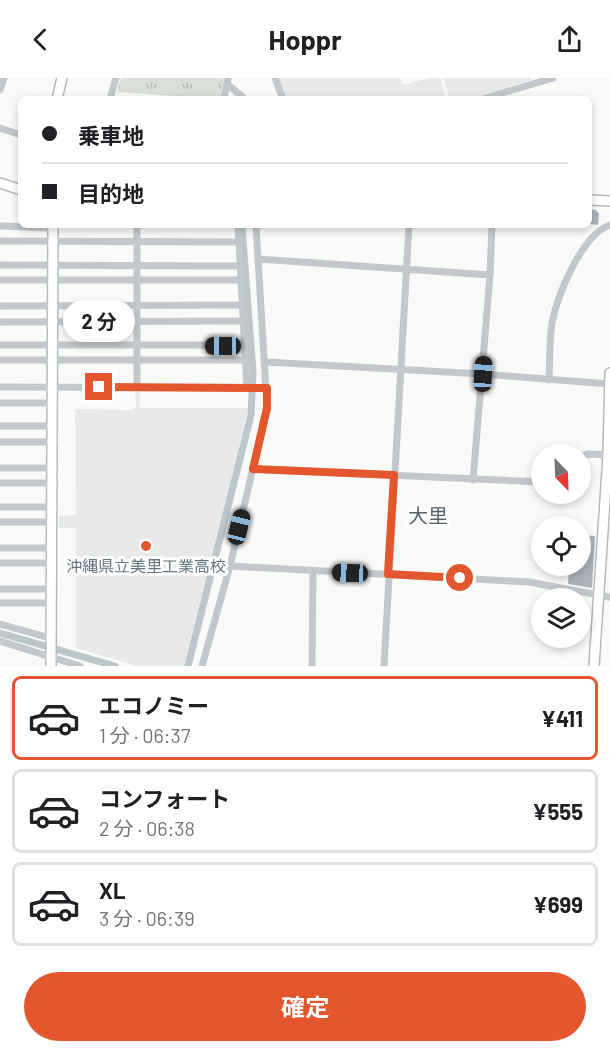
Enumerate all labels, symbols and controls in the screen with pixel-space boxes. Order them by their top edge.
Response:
icon: back [24,23,57,56]
text: Hoppr [268,23,342,55]
icon: share [553,23,586,56]
text: 乗車地 [78,122,144,148]
text: 目的地 [78,180,144,206]
callout: 2 分 [63,300,135,342]
text: 2 分 [81,309,117,333]
car [205,337,241,355]
car [473,356,493,392]
route end [85,373,112,400]
north arrow [531,444,591,504]
map controls [531,444,591,648]
district label: 大里 [408,503,448,527]
car [226,507,252,547]
button: locate [531,516,591,576]
marker: 沖縄県立美里工業高校 [139,539,153,553]
place label: 沖縄県立美里工業高校 [66,556,226,575]
car [332,563,368,583]
route start [446,564,473,591]
button: layers [531,588,591,648]
icon: car [27,691,81,745]
text: エコノミー [99,692,209,718]
text: ¥411 [541,705,583,731]
text: 1 分 · 06:37 [99,723,190,747]
icon: car [27,784,81,838]
text: コンフォート [99,785,230,811]
text: ¥555 [532,798,583,824]
text: 2 分 · 06:38 [99,816,195,840]
icon: car [27,877,81,931]
text: XL [99,877,125,903]
text: ¥699 [533,891,583,917]
text: 3 分 · 06:39 [99,906,195,930]
button: 確定 [24,972,586,1041]

